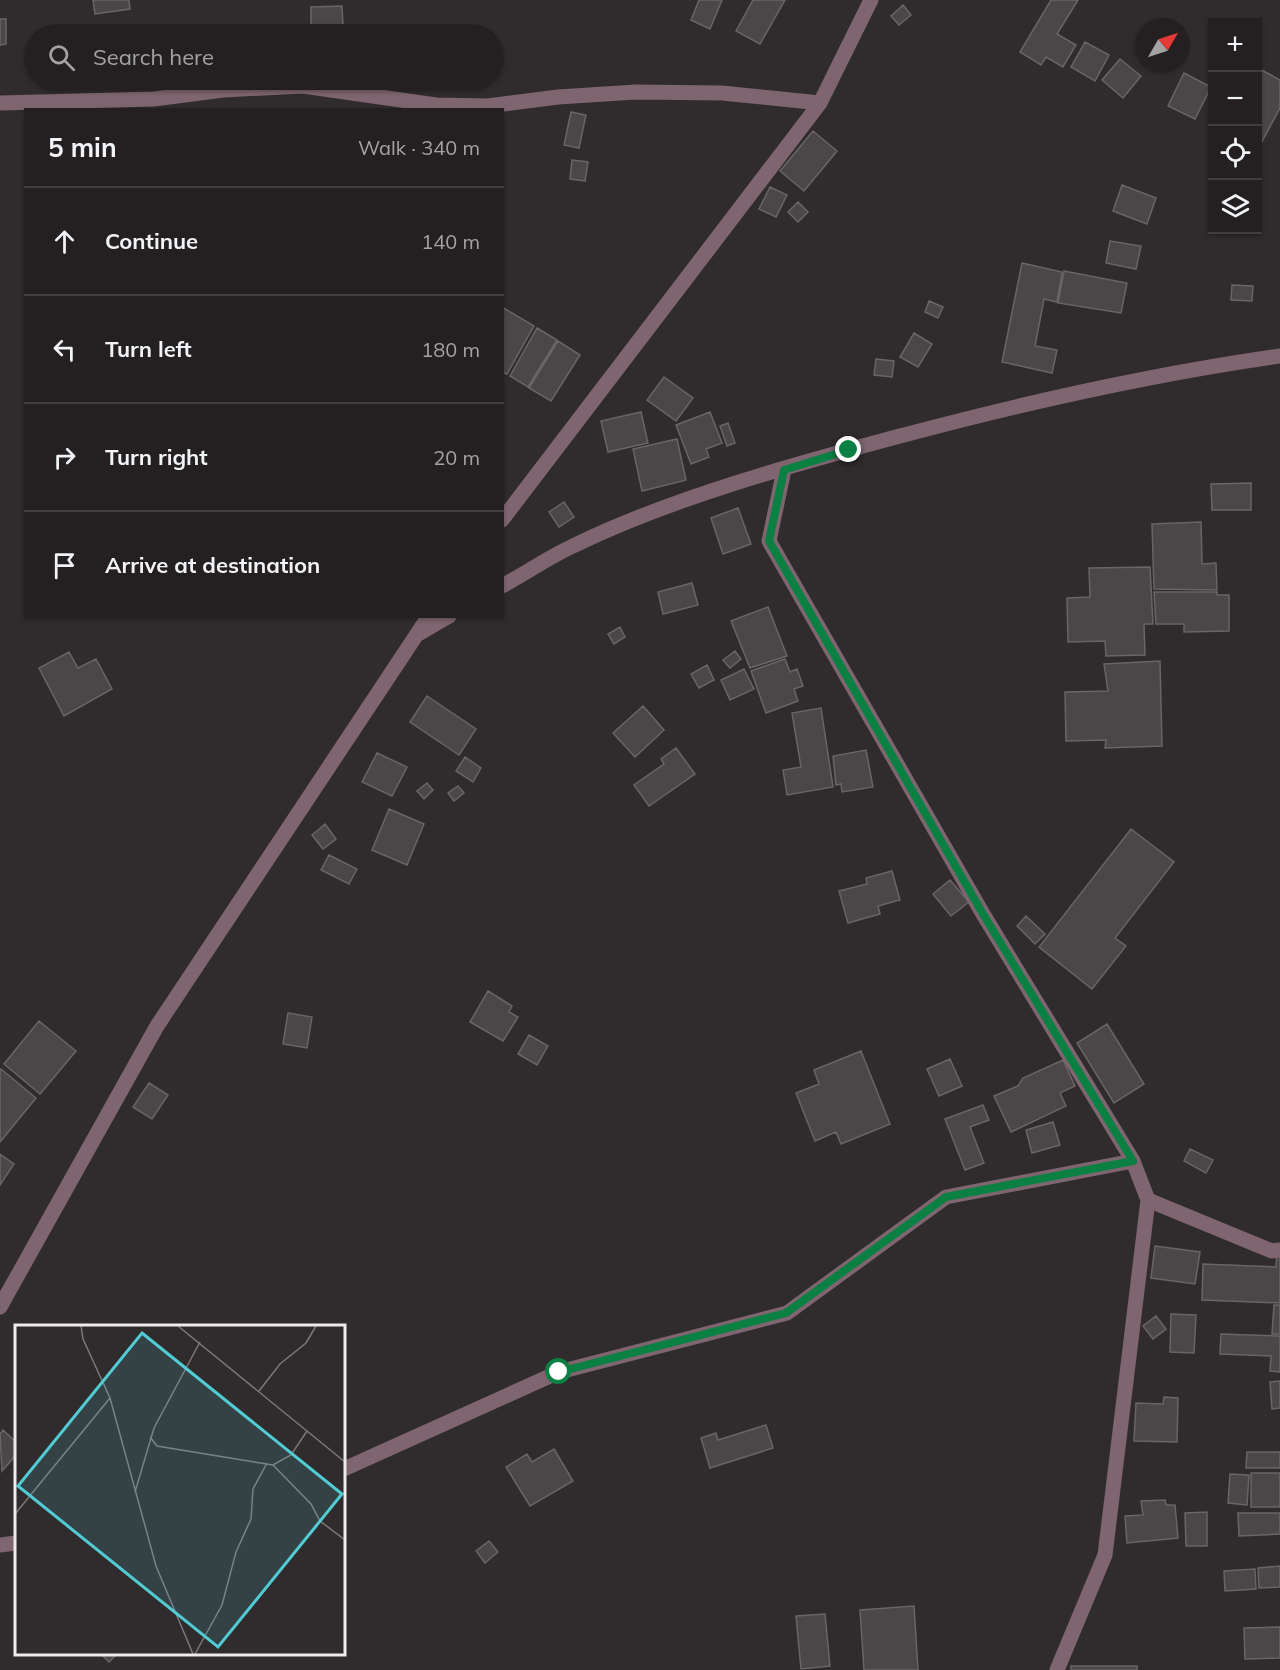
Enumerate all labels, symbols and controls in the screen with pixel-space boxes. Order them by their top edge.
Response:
north arrow [1136,18,1190,72]
map controls [1208,18,1262,234]
button: + [1208,18,1262,72]
search box [24,24,504,90]
icon: search [45,41,78,74]
text: Search here [93,43,214,71]
button: − [1208,72,1262,126]
button: locate [1208,126,1262,180]
text: 5 min [48,131,117,164]
text: Walk · 340 m [358,135,480,160]
button: layers [1208,180,1262,234]
icon: ahead [48,225,81,258]
text: Continue [105,227,198,255]
text: 140 m [421,229,480,254]
icon: left [48,333,81,366]
text: Turn left [105,335,192,363]
text: 180 m [421,337,480,362]
route end [835,436,861,462]
icon: right [48,441,81,474]
text: Turn right [105,443,208,471]
text: 20 m [433,445,480,470]
icon: arrive [48,549,81,582]
text: Arrive at destination [105,551,320,579]
inset map [15,1325,345,1655]
route start [545,1358,571,1384]

